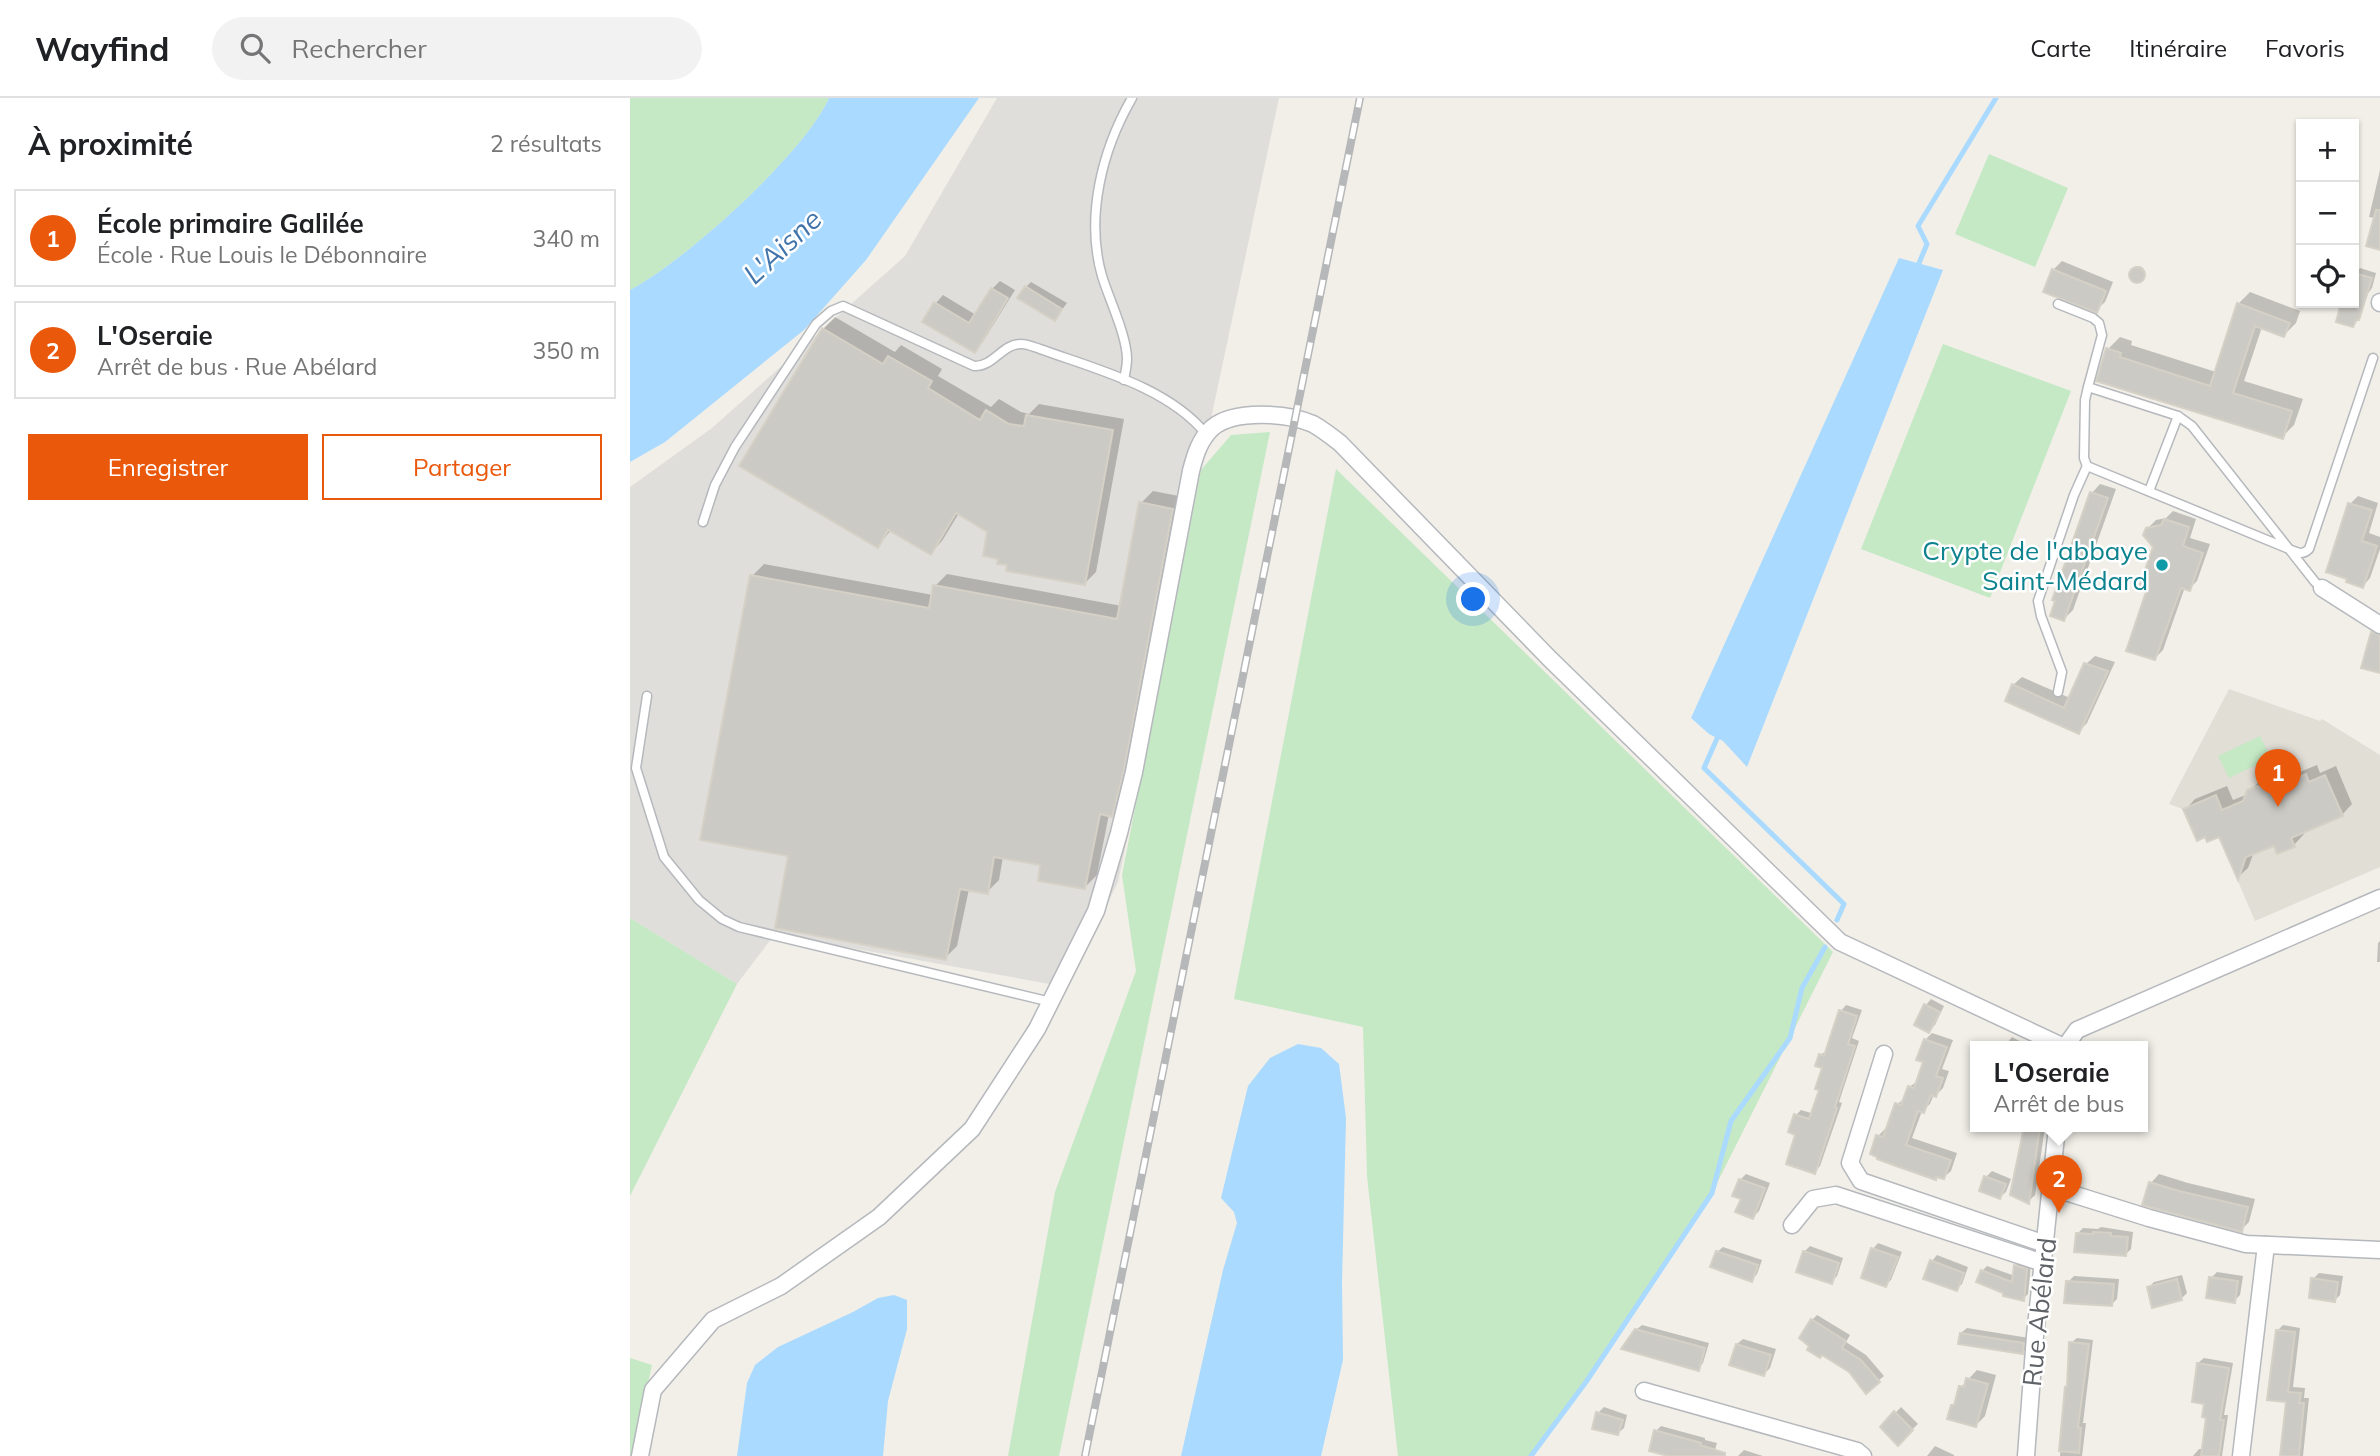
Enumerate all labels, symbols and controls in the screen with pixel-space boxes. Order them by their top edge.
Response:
search box [212,17,702,80]
text: Wayfind [35,28,170,69]
icon: search [236,29,274,67]
text: Rechercher [292,32,427,65]
text: Carte [2030,33,2091,63]
text: Itinéraire [2129,33,2227,63]
text: Favoris [2265,33,2345,63]
map controls [2296,119,2359,308]
button: + [2296,119,2359,182]
text: À proximité [28,125,193,163]
text: 2 résultats [490,129,602,158]
button: − [2296,182,2359,245]
water label: L'Aisne [736,201,828,291]
text: École primaire Galilée [97,207,364,240]
text: 1 [46,224,60,253]
text: 340 m [532,224,600,253]
text: École · Rue Louis le Débonnaire [97,240,427,269]
button: locate [2296,245,2359,308]
text: L'Oseraie [97,319,213,352]
text: 2 [46,336,60,365]
text: 350 m [532,336,600,365]
text: Arrêt de bus · Rue Abélard [97,352,377,381]
button: Enregistrer [28,434,308,500]
button: Partager [322,434,602,500]
place label: Crypte de l'abbaye Saint-Médard [1922,534,2148,597]
marker: Crypte de l'abbaye Saint-Médard [2154,557,2170,573]
your location [1456,582,1490,616]
pin: 1 [2255,749,2301,807]
popup [1970,1041,2148,1132]
text: L'Oseraie [1994,1056,2109,1089]
text: Arrêt de bus [1994,1089,2124,1118]
pin: 2 [2036,1155,2082,1213]
street label: Rue Abélard [2015,1236,2063,1388]

